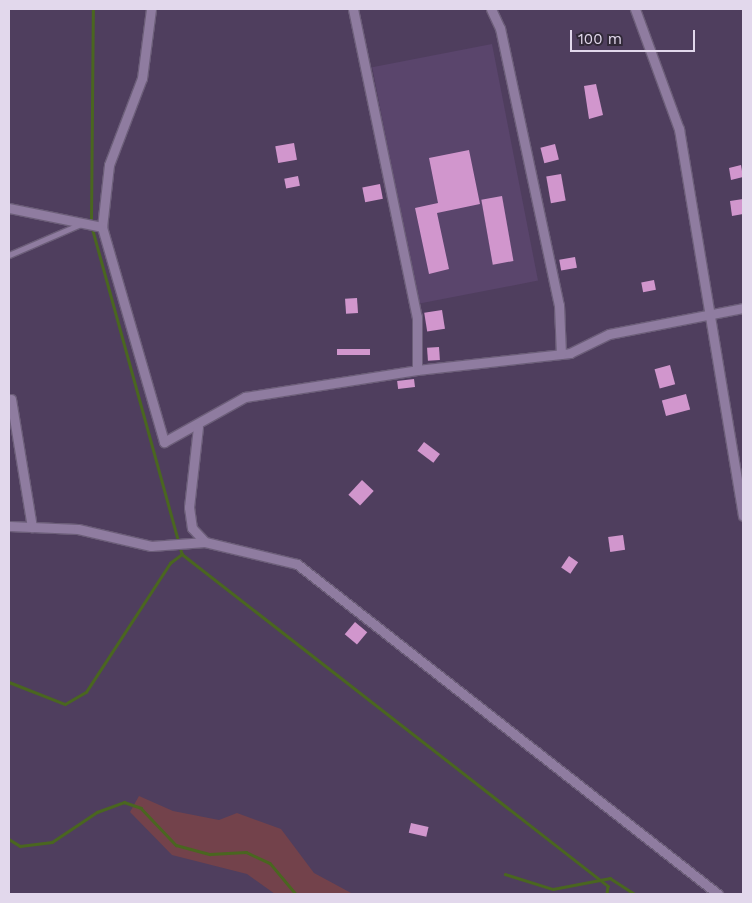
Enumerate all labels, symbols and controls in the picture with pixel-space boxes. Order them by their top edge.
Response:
scale bar [572,20,697,52]
text: 100 m [578,30,622,48]

